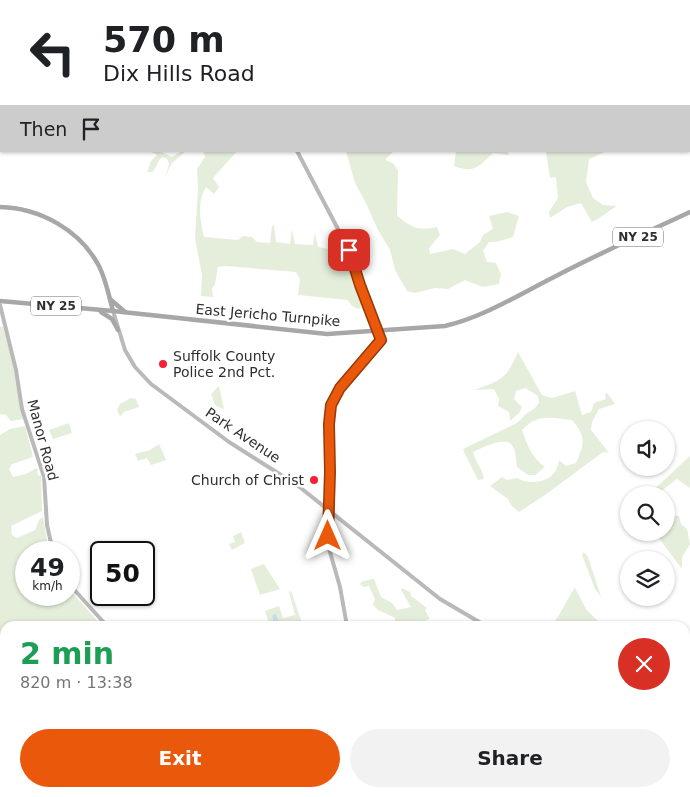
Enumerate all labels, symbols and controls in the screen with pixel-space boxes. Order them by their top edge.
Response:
icon: left [20,20,85,85]
text: 570 m [103,20,225,60]
text: Dix Hills Road [103,61,255,86]
icon: arrive [77,115,105,143]
text: Then [20,118,67,140]
road number: NY 25 [613,228,663,246]
pin [328,229,370,271]
icon: arrive [335,236,363,264]
road number: NY 25 [31,296,81,316]
street label: East Jericho Turnpike [195,301,341,329]
place label: Suffolk County Police 2nd Pct. [173,348,275,380]
marker: Suffolk County Police 2nd Pct. [157,358,169,370]
street label: Manor Road [24,398,62,482]
street label: Park Avenue [203,404,283,466]
map controls [620,421,675,606]
button: sound [620,421,675,476]
place label: Church of Christ [191,472,305,488]
marker: Church of Christ [308,474,320,486]
button: search [620,486,675,541]
position arrow [301,509,353,561]
speed limit sign: 50 [90,541,155,606]
button: layers [620,551,675,606]
text: 49 [30,553,65,582]
text: km/h [32,579,63,593]
text: 2 min [20,636,114,671]
button: close [618,638,670,690]
text: 820 m · 13:38 [20,673,133,692]
button: Exit [20,729,340,787]
button: Share [350,729,670,787]

